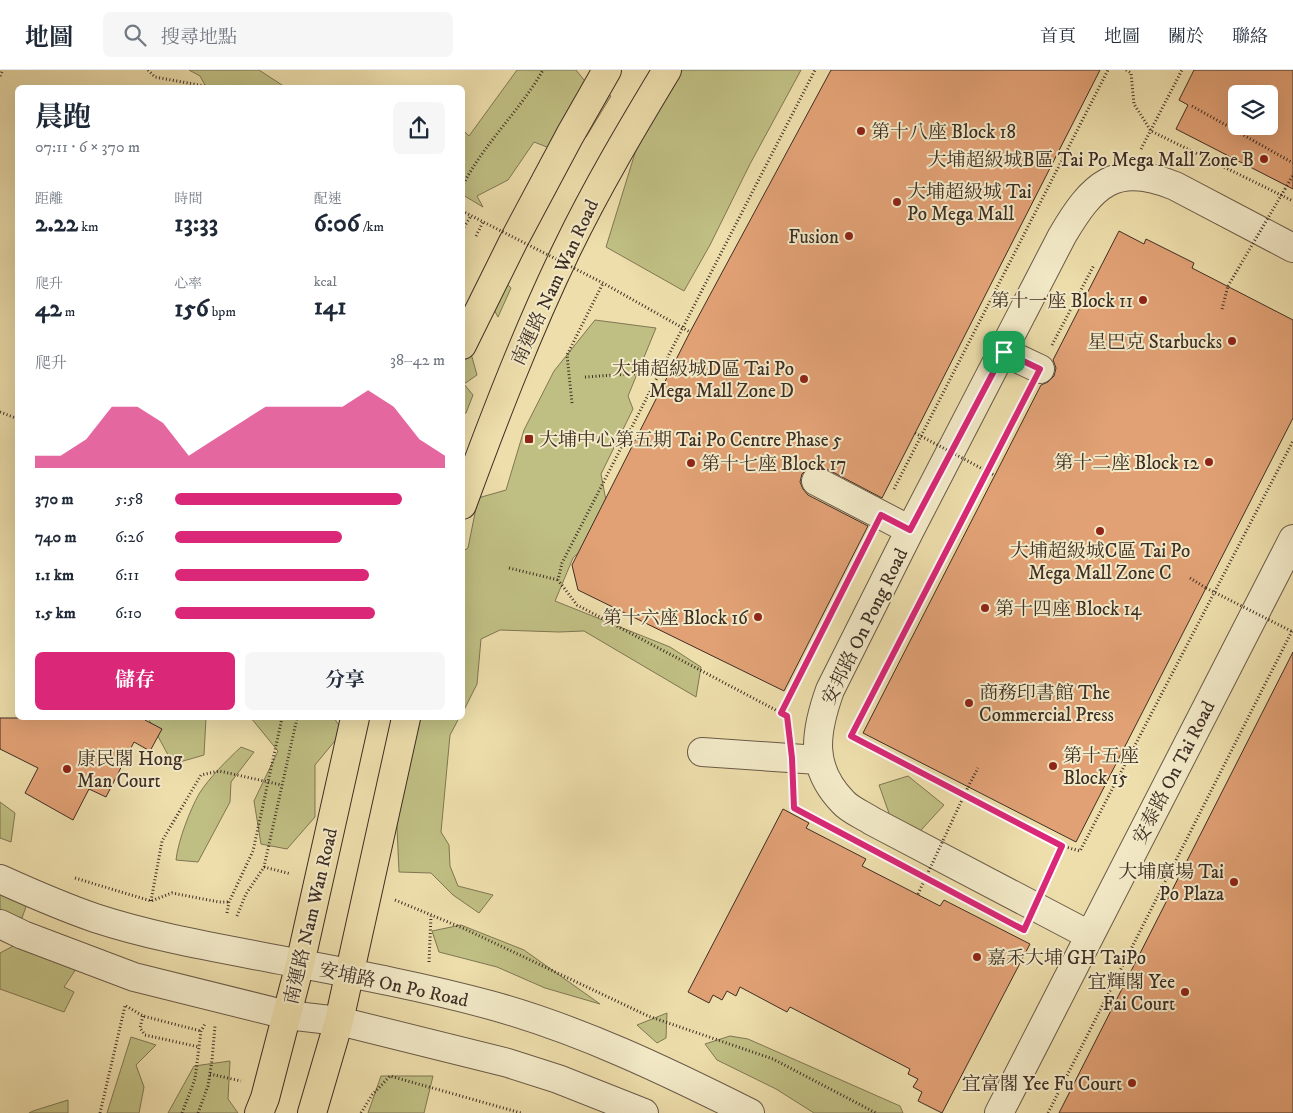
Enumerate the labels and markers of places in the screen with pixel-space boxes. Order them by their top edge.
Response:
place label: 第十八座 Block 18 [871,121,1016,144]
marker: 第十八座 Block 18 [855,125,867,137]
place label: 大埔超級城B區 Tai Po Mega Mall Zone B [928,149,1254,172]
marker: 大埔超級城B區 Tai Po Mega Mall Zone B [1258,153,1270,165]
place label: 大埔超級城 Tai Po Mega Mall [907,181,1032,226]
marker: 大埔超級城 Tai Po Mega Mall [891,196,903,208]
place label: Fusion [788,226,839,249]
marker: Fusion [843,230,855,242]
place label: 第十一座 Block 11 [990,290,1133,313]
marker: 第十一座 Block 11 [1137,294,1149,306]
pin [983,331,1025,373]
place label: 星巴克 Starbucks [1088,331,1222,354]
marker: 星巴克 Starbucks [1226,335,1238,347]
place label: 大埔超級城D區 Tai Po Mega Mall Zone D [612,358,794,403]
marker: 大埔超級城D區 Tai Po Mega Mall Zone D [798,373,810,385]
place label: 大埔中心第五期 Tai Po Centre Phase 5 [539,429,843,452]
marker: 大埔中心第五期 Tai Po Centre Phase 5 [523,433,535,445]
place label: 第十二座 Block 12 [1054,452,1200,475]
place label: 第十七座 Block 17 [701,453,847,476]
marker: 第十二座 Block 12 [1203,456,1215,468]
marker: 第十七座 Block 17 [685,457,697,469]
marker: 大埔超級城C區 Tai Po Mega Mall Zone C [1094,525,1106,537]
place label: 大埔超級城C區 Tai Po Mega Mall Zone C [1010,540,1190,585]
place label: 第十四座 Block 14 [995,598,1143,621]
marker: 第十四座 Block 14 [979,602,991,614]
place label: 第十六座 Block 16 [603,607,749,630]
marker: 第十六座 Block 16 [752,611,764,623]
place label: 商務印書館 The Commercial Press [979,682,1114,727]
marker: 商務印書館 The Commercial Press [963,697,975,709]
place label: 第十五座 Block 15 [1063,745,1139,790]
place label: 康民閣 Hong Man Court [77,748,183,793]
marker: 第十五座 Block 15 [1047,760,1059,772]
marker: 康民閣 Hong Man Court [61,763,73,775]
place label: 大埔廣場 Tai Po Plaza [1118,861,1224,906]
marker: 大埔廣場 Tai Po Plaza [1228,876,1240,888]
place label: 嘉禾大埔 GH TaiPo [987,947,1146,970]
marker: 嘉禾大埔 GH TaiPo [971,951,983,963]
place label: 宜輝閣 Yee Fai Court [1087,971,1175,1016]
marker: 宜輝閣 Yee Fai Court [1179,986,1191,998]
place label: 宜富閣 Yee Fu Court [962,1073,1122,1096]
marker: 宜富閣 Yee Fu Court [1126,1077,1138,1089]

